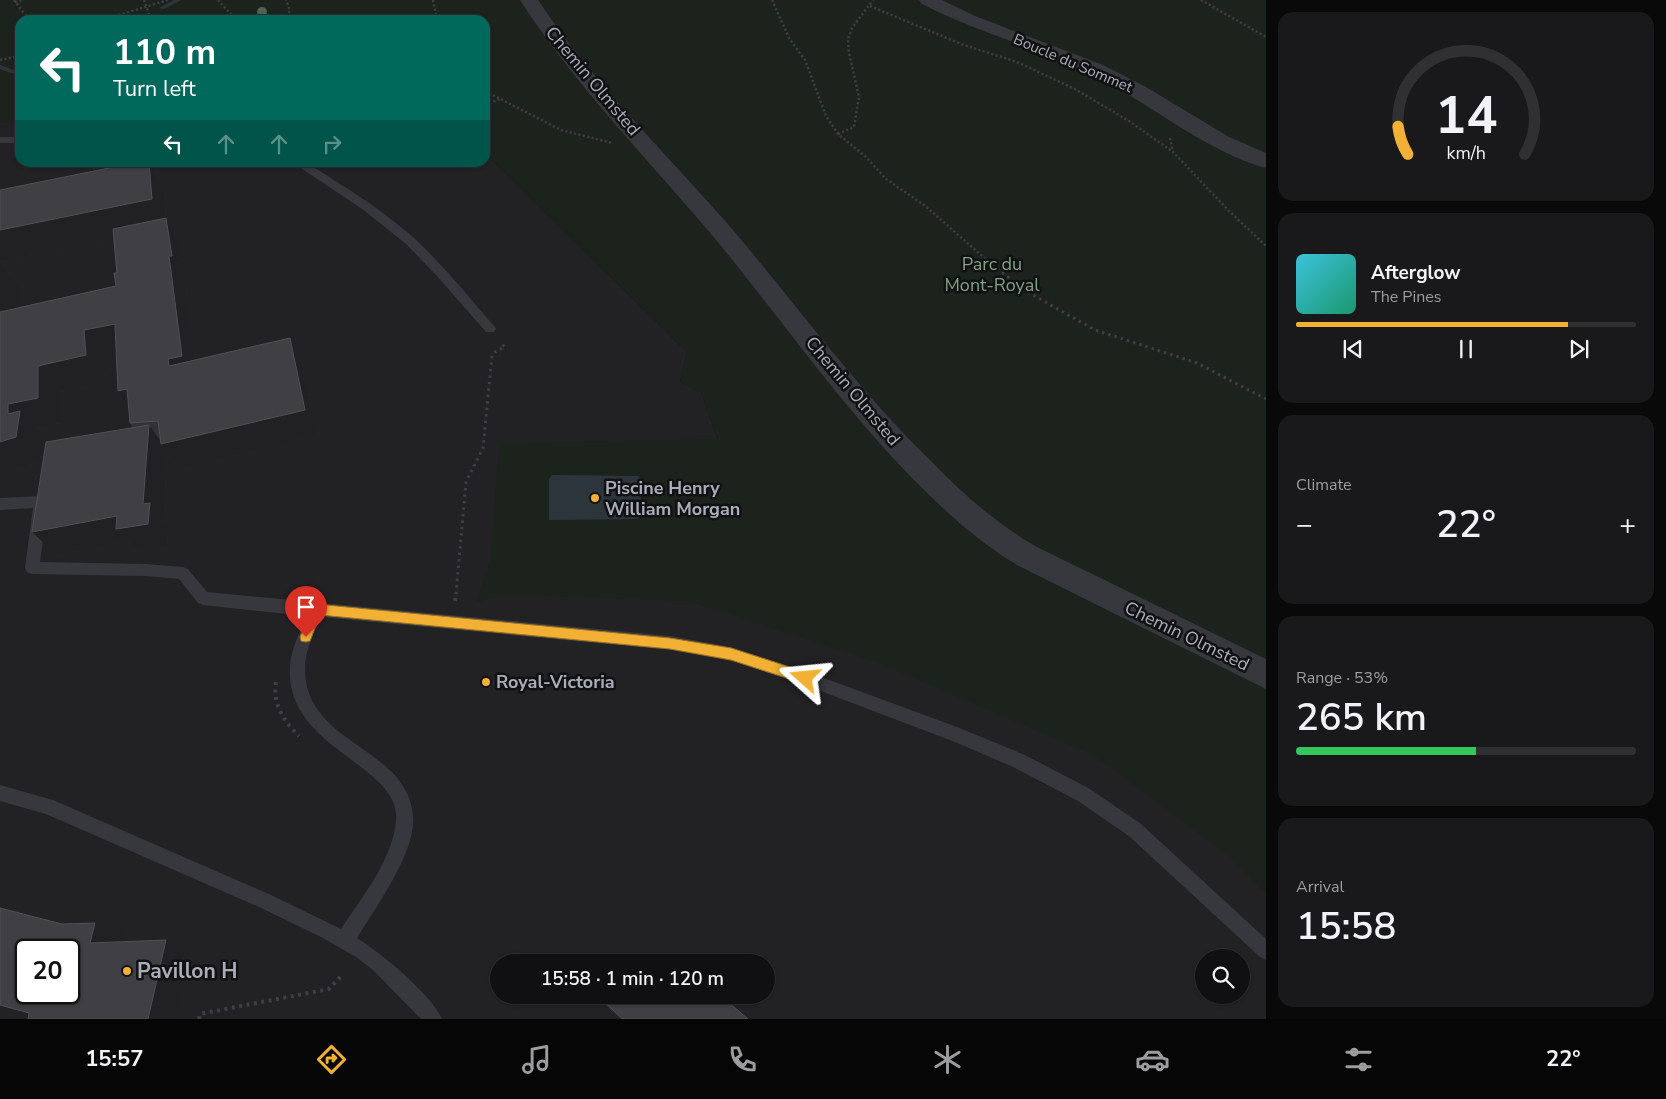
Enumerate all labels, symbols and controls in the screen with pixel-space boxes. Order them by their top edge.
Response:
street label: Chemin Olmsted [540,21,646,141]
text: 110 m [113,29,216,76]
street label: Boucle du Sommet [1010,29,1136,97]
icon: left [30,35,95,100]
text: Turn left [113,74,196,104]
text: 14 [1435,80,1497,151]
icon: left [159,130,187,158]
icon: ahead [212,130,240,158]
icon: ahead [265,130,293,158]
icon: right [318,130,346,158]
text: km/h [1446,141,1486,165]
park label: Parc du Mont-Royal [944,252,1040,297]
text: Afterglow [1371,260,1461,286]
text: The Pines [1371,286,1441,308]
street label: Chemin Olmsted [800,331,906,451]
icon: previous [1339,335,1367,363]
icon: pause [1452,335,1480,363]
icon: next [1565,335,1593,363]
text: Climate [1296,474,1351,496]
place label: Piscine Henry William Morgan [605,476,740,521]
marker: Piscine Henry William Morgan [589,492,601,504]
text: 22° [1436,499,1496,550]
text: − [1296,506,1313,544]
text: + [1619,506,1636,544]
pin [285,586,327,637]
icon: arrive [292,593,320,621]
street label: Chemin Olmsted [1121,595,1253,677]
position arrow [778,651,830,703]
text: Range · 53% [1296,667,1388,689]
place label: Royal-Victoria [496,670,615,694]
marker: Royal-Victoria [480,676,492,688]
text: 265 km [1296,692,1427,743]
text: Arrival [1296,876,1344,898]
text: 15:58 [1296,901,1396,952]
speed limit sign: 20 [15,939,80,1004]
map controls [1195,949,1250,1004]
button: search [1195,949,1250,1004]
place label: Pavillon H [137,957,238,985]
marker: Pavillon H [121,965,133,977]
text: 15:58 · 1 min · 120 m [541,966,724,992]
icon: directions [314,1042,349,1077]
icon: music [519,1042,554,1077]
icon: phone [725,1042,760,1077]
icon: climate [930,1042,965,1077]
icon: car [1135,1042,1170,1077]
icon: filters [1341,1042,1376,1077]
text: 15:57 [85,1044,143,1074]
text: 22° [1546,1044,1581,1074]

